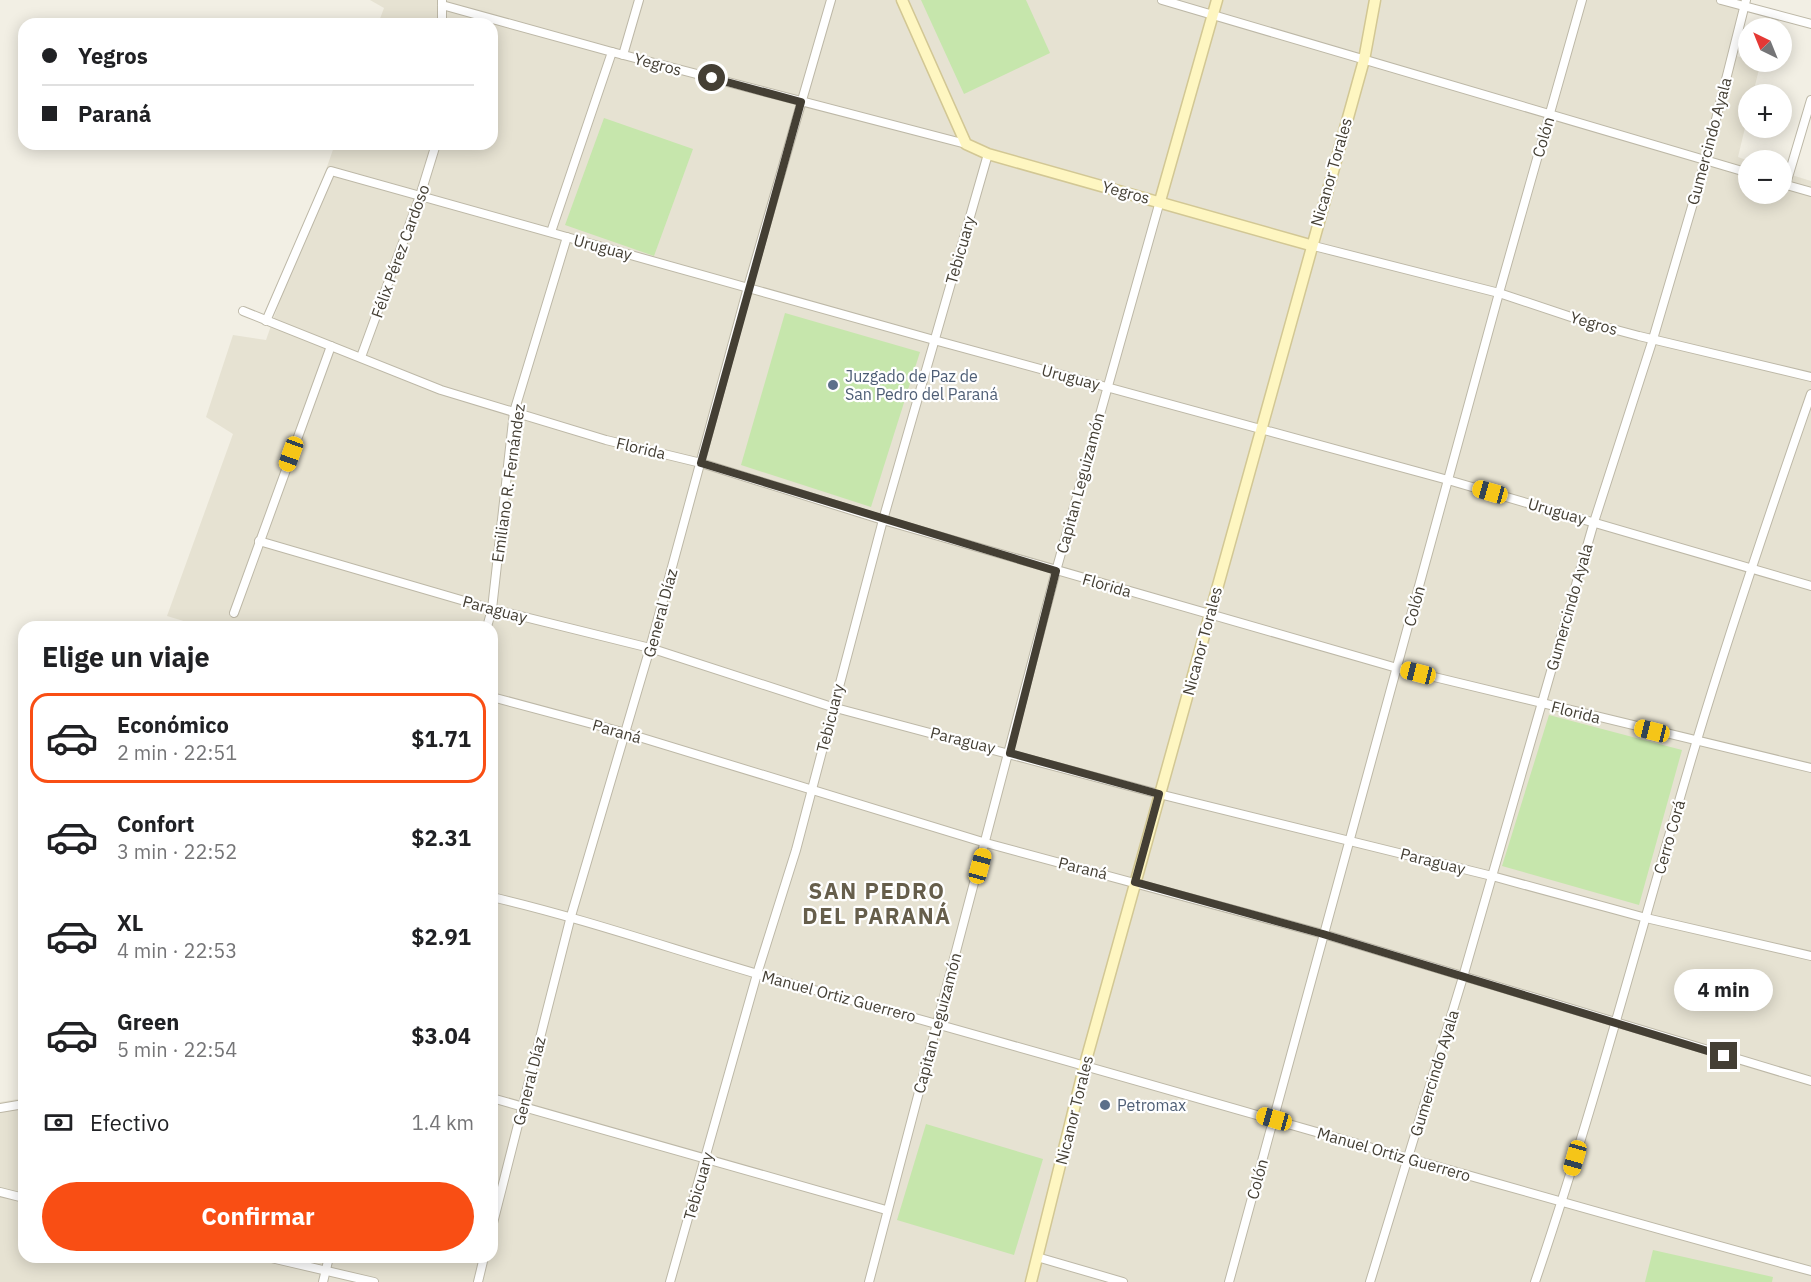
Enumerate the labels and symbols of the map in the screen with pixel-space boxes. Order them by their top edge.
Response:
north arrow [1738,18,1792,72]
street label: Yegros [632,48,684,80]
route start [698,64,725,91]
street label: Gumercindo Ayala [1682,75,1736,207]
street label: Colón [1528,114,1558,160]
street label: Nicanor Torales [1306,115,1356,229]
street label: Yegros [1100,176,1152,208]
street label: Félix Pérez Cardoso [367,181,433,321]
street label: Tebicuary [941,214,979,286]
street label: Uruguay [572,230,634,264]
street label: Yegros [1568,307,1620,339]
street label: Uruguay [1040,360,1102,394]
place label: Juzgado de Paz de San Pedro del Paraná [845,366,998,404]
marker: Juzgado de Paz de San Pedro del Paraná [826,378,840,392]
street label: Emiliano R. Fernández [487,403,529,563]
street label: Capitan Leguizamón [1052,410,1108,556]
street label: Florida [614,433,668,463]
car [276,434,306,474]
car [1470,478,1510,506]
street label: Uruguay [1526,493,1588,529]
street label: Gumercindo Ayala [1541,541,1597,673]
street label: General Díaz [639,566,681,660]
street label: Florida [1080,569,1134,602]
street label: Colón [1399,583,1429,629]
street label: Nicanor Torales [1178,584,1226,698]
street label: Paraguay [460,591,530,627]
car [1398,660,1438,686]
street label: Tebicuary [812,682,848,754]
street label: Florida [1549,696,1603,728]
street label: Paraná [590,714,644,748]
car [1632,718,1672,744]
street label: Paraguay [928,722,998,758]
street label: Cerro Corá [1649,797,1689,876]
street label: Paraguay [1398,843,1468,879]
car [967,846,993,886]
street label: Paraná [1056,852,1110,884]
district label: SAN PEDRO DEL PARANÁ [802,876,952,930]
street label: Capitan Leguizamón [909,950,965,1096]
street label: Manuel Ortiz Guerrero [760,966,918,1026]
callout: 4 min [1674,969,1774,1011]
street label: Gumercindo Ayala [1405,1007,1463,1139]
street label: General Díaz [508,1034,550,1128]
route end [1710,1042,1737,1069]
street label: Nicanor Torales [1051,1053,1097,1167]
place label: Petromax [1117,1095,1186,1115]
marker: Petromax [1098,1098,1112,1112]
car [1254,1105,1294,1133]
street label: Manuel Ortiz Guerrero [1315,1122,1473,1186]
car [1561,1138,1589,1178]
street label: Tebicuary [679,1150,717,1222]
street label: Colón [1242,1156,1272,1202]

